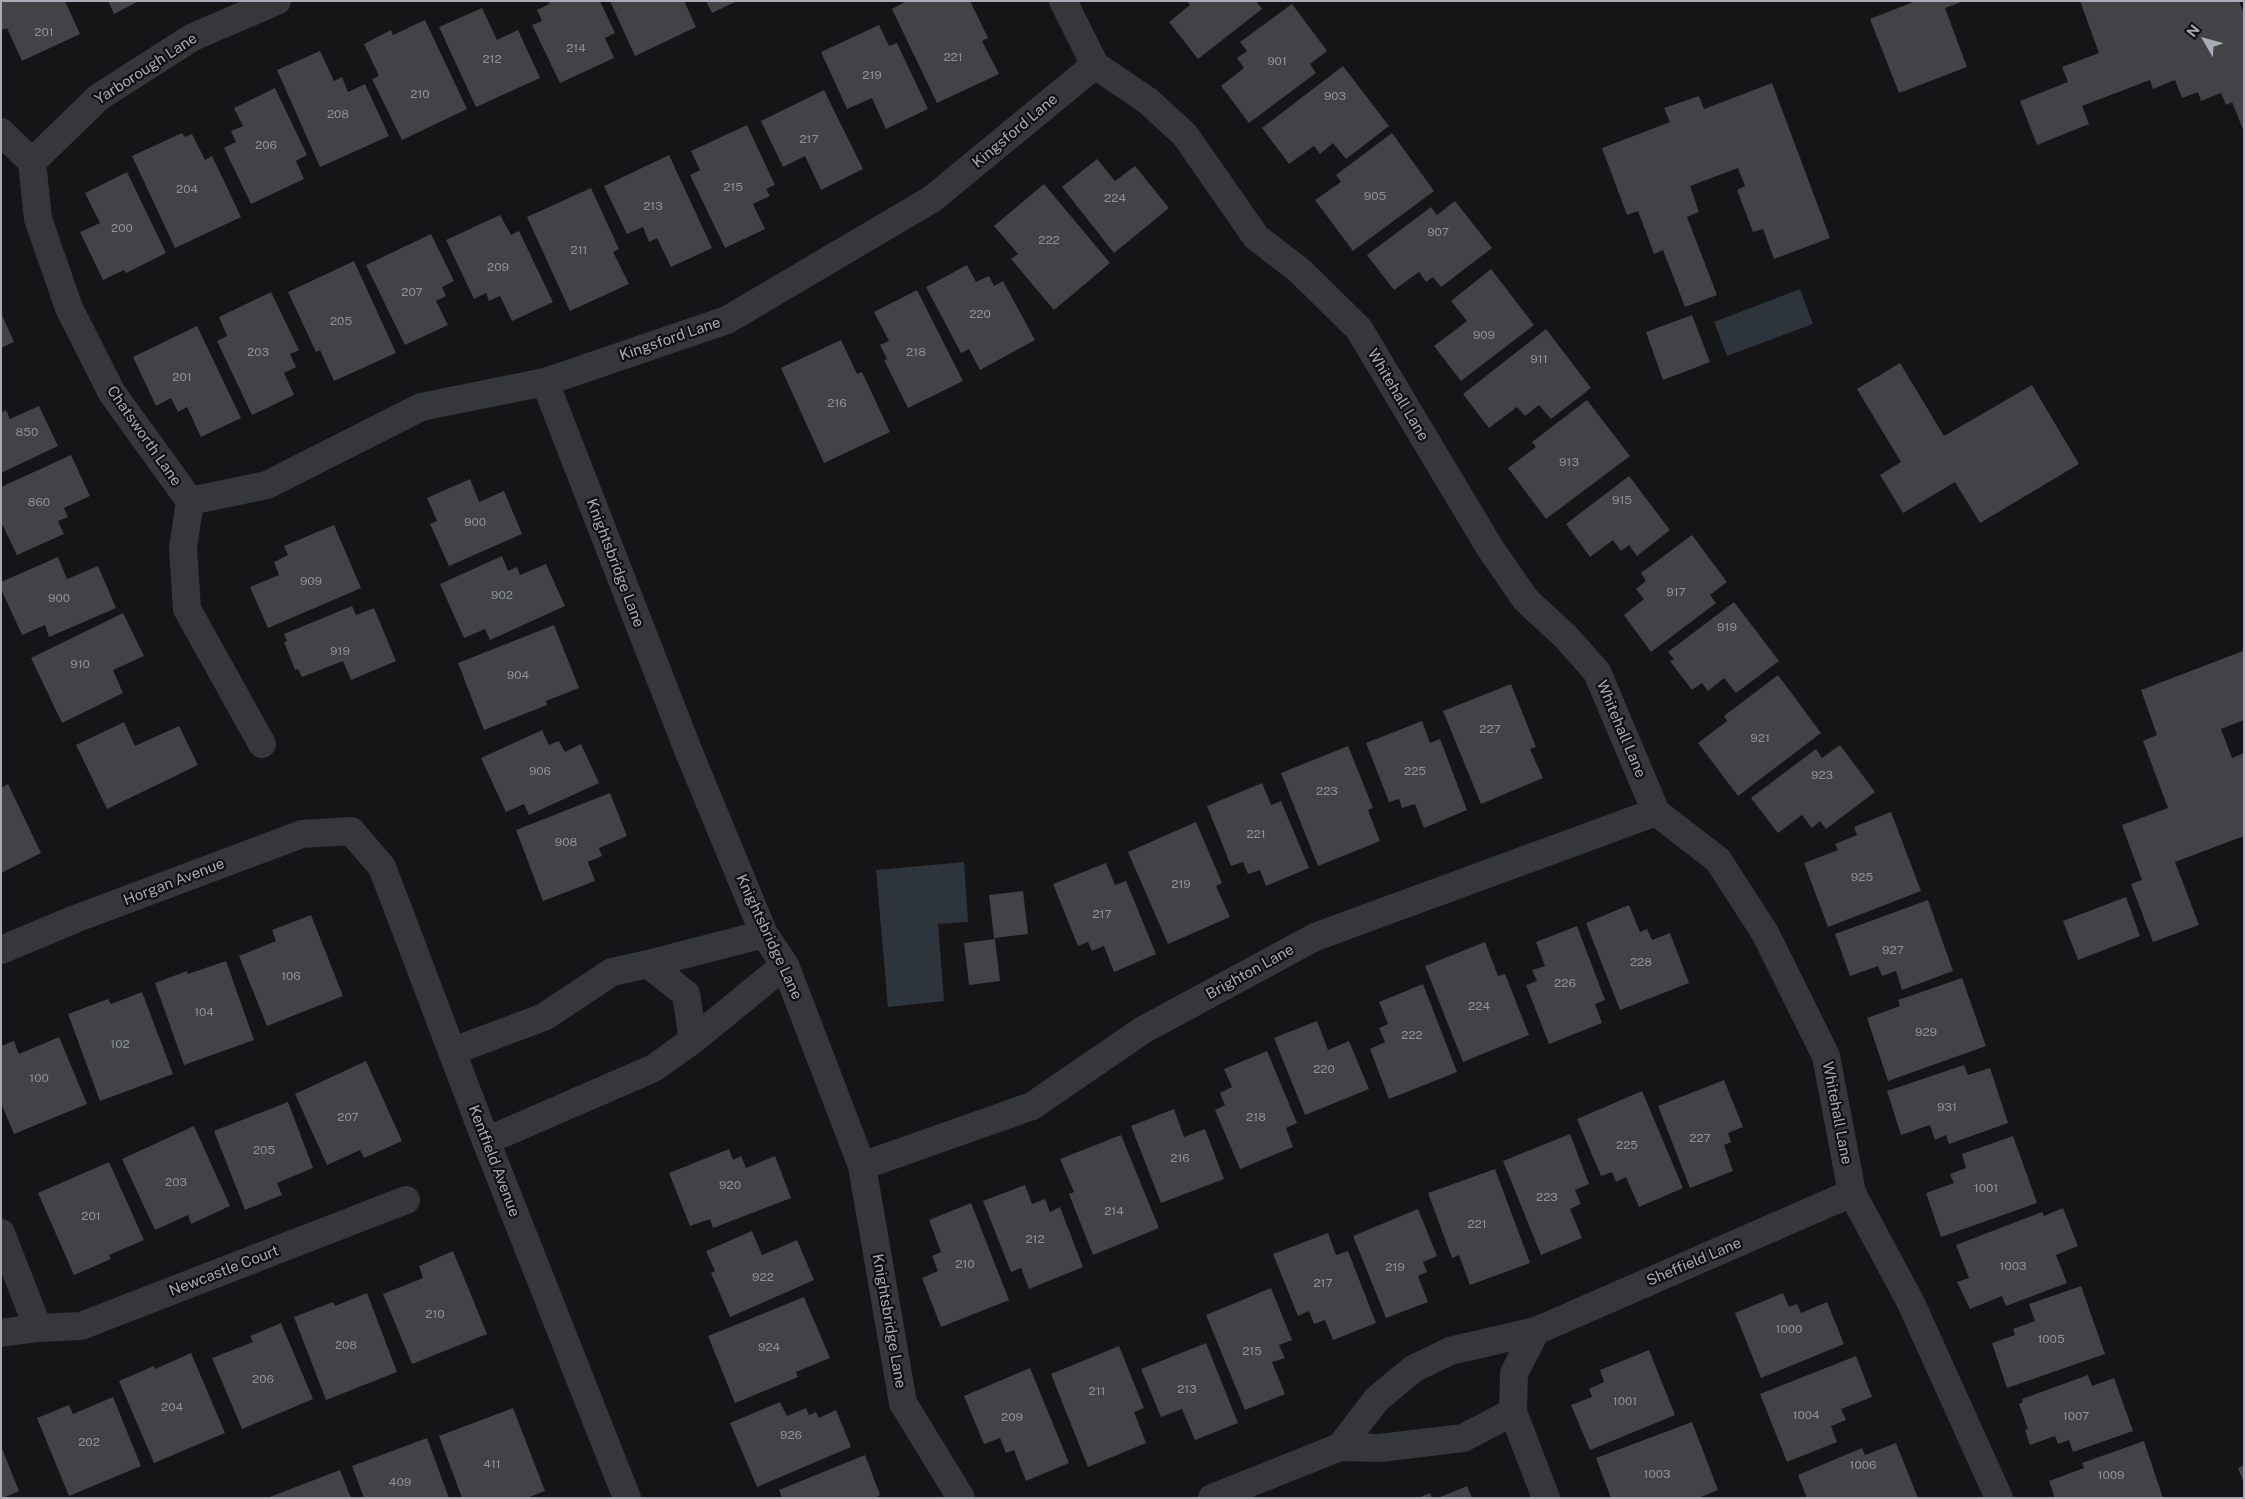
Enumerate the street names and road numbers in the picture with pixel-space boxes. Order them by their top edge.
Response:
street label: Yarborough Lane [92,29,200,109]
street label: Kingsford Lane [969,90,1061,172]
street label: Kingsford Lane [617,313,723,365]
street label: Whitehall Lane [1363,346,1433,444]
street label: Chatsworth Lane [103,383,185,489]
street label: Knightsbridge Lane [582,496,648,630]
street label: Whitehall Lane [1592,678,1650,780]
street label: Horgan Avenue [121,854,227,910]
street label: Knightsbridge Lane [732,871,806,1003]
street label: Brighton Lane [1203,940,1297,1004]
street label: Whitehall Lane [1818,1060,1856,1166]
street label: Kentfield Avenue [464,1103,524,1219]
street label: Sheffield Lane [1644,1234,1744,1290]
street label: Newcastle Court [167,1242,281,1300]
street label: Knightsbridge Lane [868,1252,910,1390]

